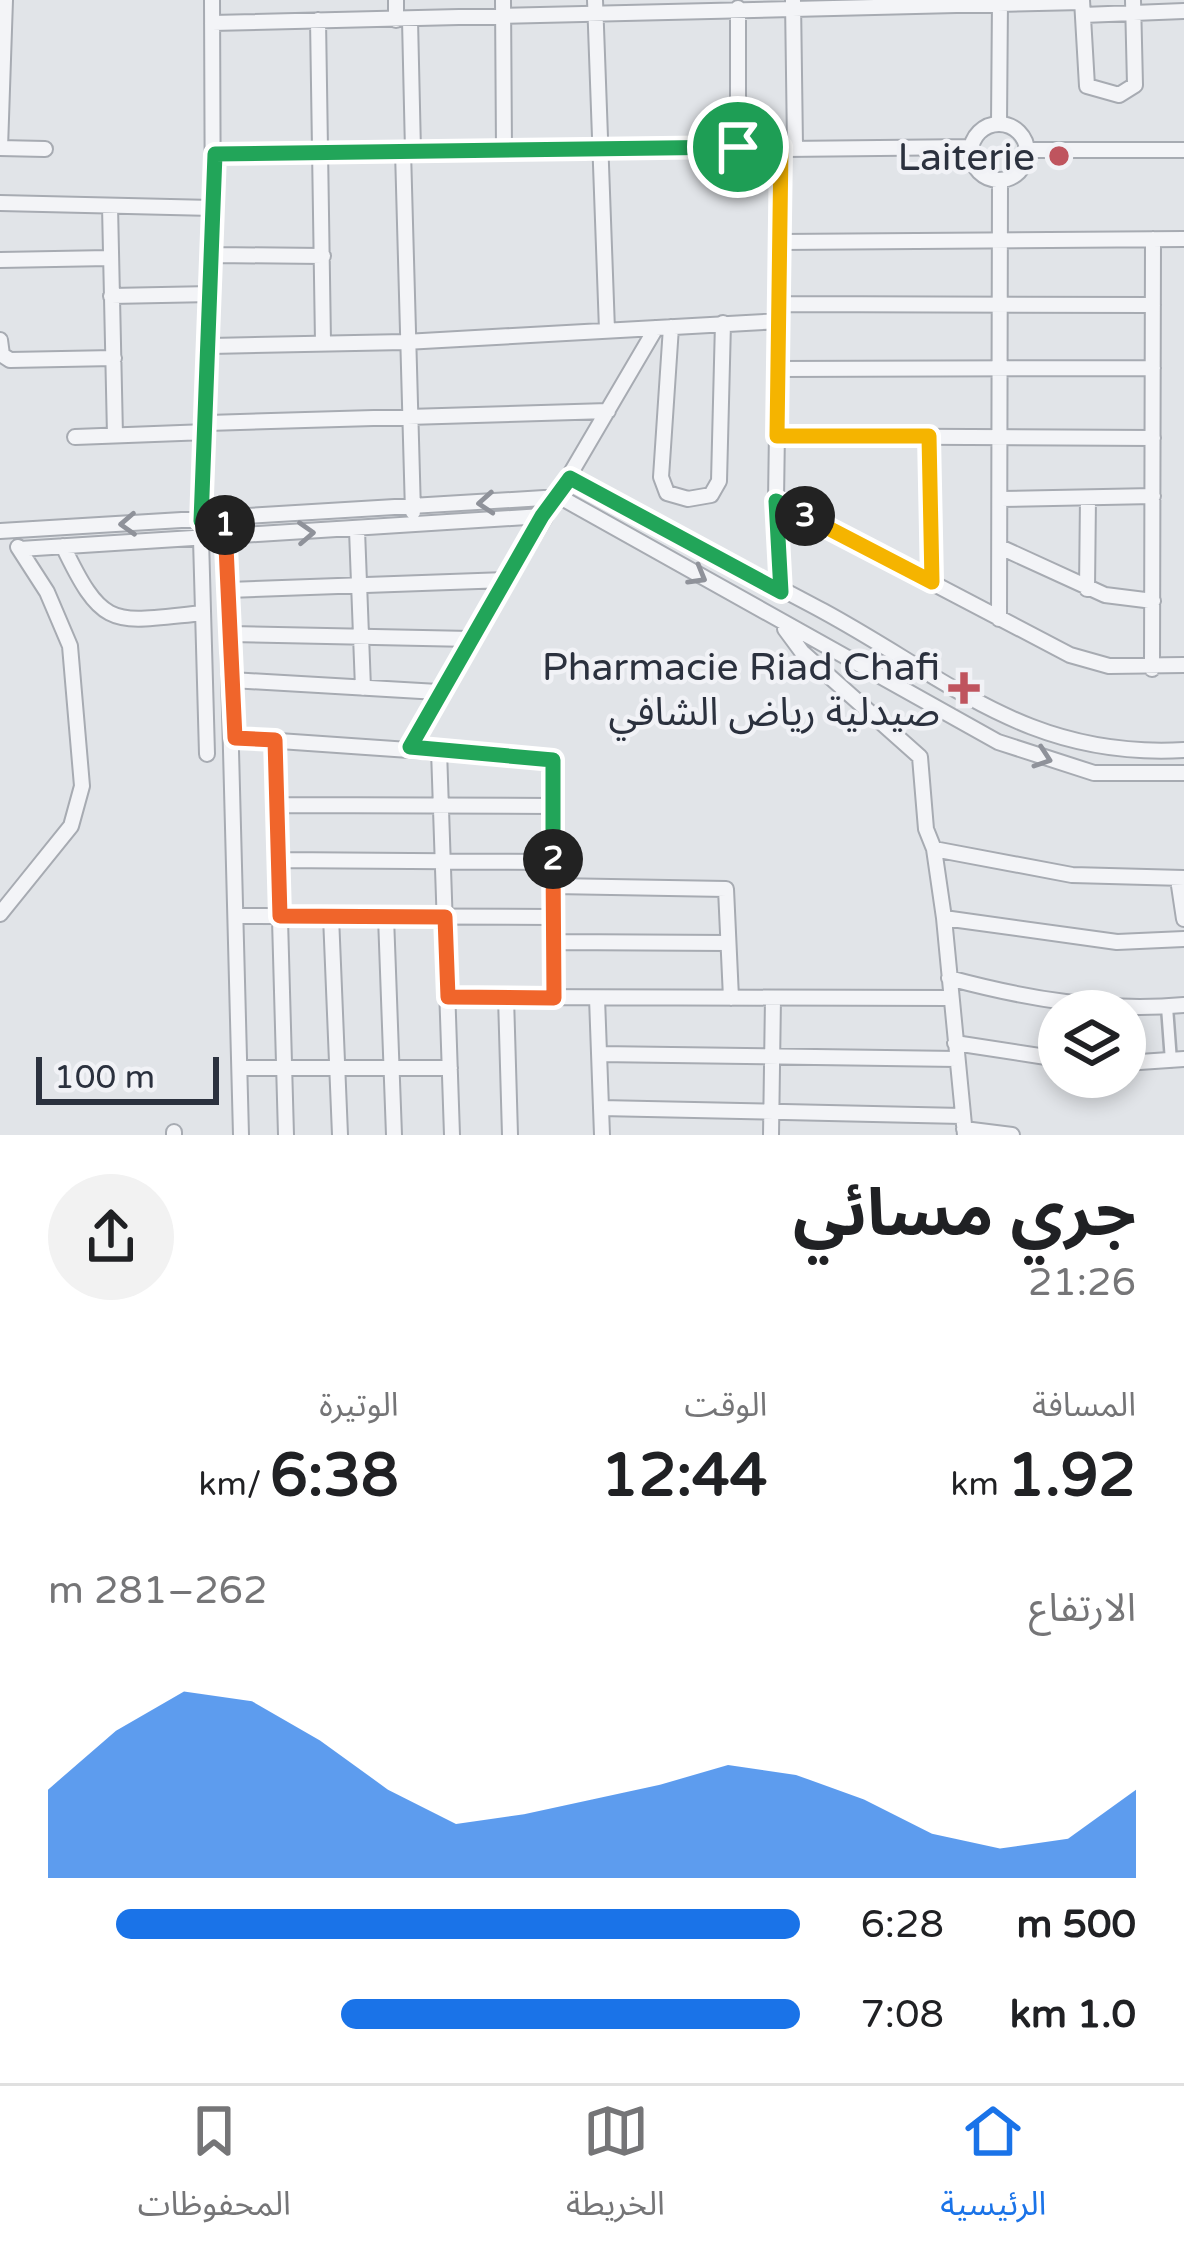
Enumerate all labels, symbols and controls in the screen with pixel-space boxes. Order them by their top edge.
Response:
pin [687,96,789,198]
icon: arrive [705,114,771,180]
place label: Laiterie [897,134,1035,181]
marker: Laiterie [1046,143,1072,169]
pin: 3 [775,486,835,546]
one-way arrow [476,489,495,515]
pin: 1 [195,495,255,555]
text: 3 [795,496,815,535]
text: 1 [215,505,235,544]
one-way arrow [118,511,137,537]
one-way arrow [297,520,316,546]
one-way arrow [685,562,707,585]
place label: Pharmacie Riad Chafi صيدلية رياض الشافي [542,644,940,741]
marker: Pharmacie Riad Chafi صيدلية رياض الشافي [951,675,977,701]
one-way arrow [1031,744,1052,768]
pin: 2 [523,829,583,889]
text: 2 [543,839,563,878]
map controls [1038,990,1146,1098]
button: layers [1038,990,1146,1098]
scale bar [36,1051,219,1104]
text: 100 m [54,1058,155,1097]
button: share [48,1174,174,1300]
text: جري مسائي [793,1174,1136,1254]
text: 21:26 [1028,1259,1136,1306]
text: الوتيرة [319,1386,399,1425]
text: الوقت [685,1386,767,1425]
text: المسافة [1032,1386,1136,1425]
text: 6:38 [270,1440,399,1512]
text: 12:44 [601,1440,767,1512]
text: 1.92 [1007,1440,1136,1512]
text: /km [199,1465,270,1504]
text: km [950,1465,1007,1504]
text: 262–281 m [48,1567,268,1614]
text: الارتفاع [1029,1585,1136,1632]
text: 6:28 [860,1901,944,1948]
text: 500 m [1017,1901,1136,1948]
text: 7:08 [860,1991,944,2038]
text: 1.0 km [1010,1991,1136,2038]
tab: المحفوظات [138,2098,291,2239]
tab: الخريطة [566,2098,665,2239]
tab: الرئيسية [940,2098,1046,2239]

